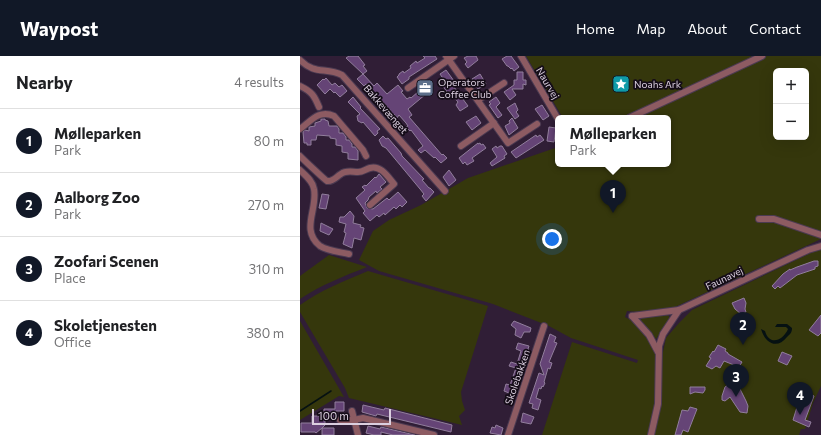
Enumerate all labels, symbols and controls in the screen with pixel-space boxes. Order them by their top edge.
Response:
text: Waypost [20,17,98,40]
text: Home [576,20,615,37]
text: Map [637,20,665,37]
text: About [687,20,727,37]
text: Contact [749,20,801,37]
street label: Naurvej [534,65,562,101]
map controls [773,68,809,140]
button: + [773,68,809,104]
text: Nearby [16,72,73,93]
text: 4 results [234,74,284,90]
place icon: Noahs Ark [611,74,631,94]
place label: Operators Coffee Club [438,76,492,100]
office icon: Operators Coffee Club [415,78,435,98]
place label: Noahs Ark [634,78,682,90]
street label: Bakkevænget [361,82,411,136]
button: − [773,104,809,140]
popup [555,115,671,167]
text: Mølleparken [54,124,141,142]
text: Mølleparken [569,124,657,142]
text: 1 [26,133,32,149]
text: 80 m [254,133,284,149]
text: Park [54,142,81,158]
text: Park [569,142,597,158]
pin: 1 [600,180,626,213]
text: Aalborg Zoo [54,188,140,206]
text: 2 [25,197,33,213]
text: 270 m [248,197,284,213]
text: Park [54,206,81,222]
your location [542,229,562,249]
text: Zoofari Scenen [54,252,159,270]
text: 3 [25,261,33,277]
text: 310 m [249,261,284,277]
street label: Faunavej [703,264,745,292]
text: Place [54,270,86,286]
pin: 2 [730,312,756,345]
text: Skoletjenesten [54,316,157,334]
text: 4 [25,325,33,341]
text: 380 m [246,325,284,341]
text: Office [54,334,91,350]
street label: Skolebakken [502,348,532,406]
pin: 3 [723,364,749,397]
pin: 4 [787,382,813,415]
scale bar [312,407,391,426]
text: 100 m [318,409,349,422]

